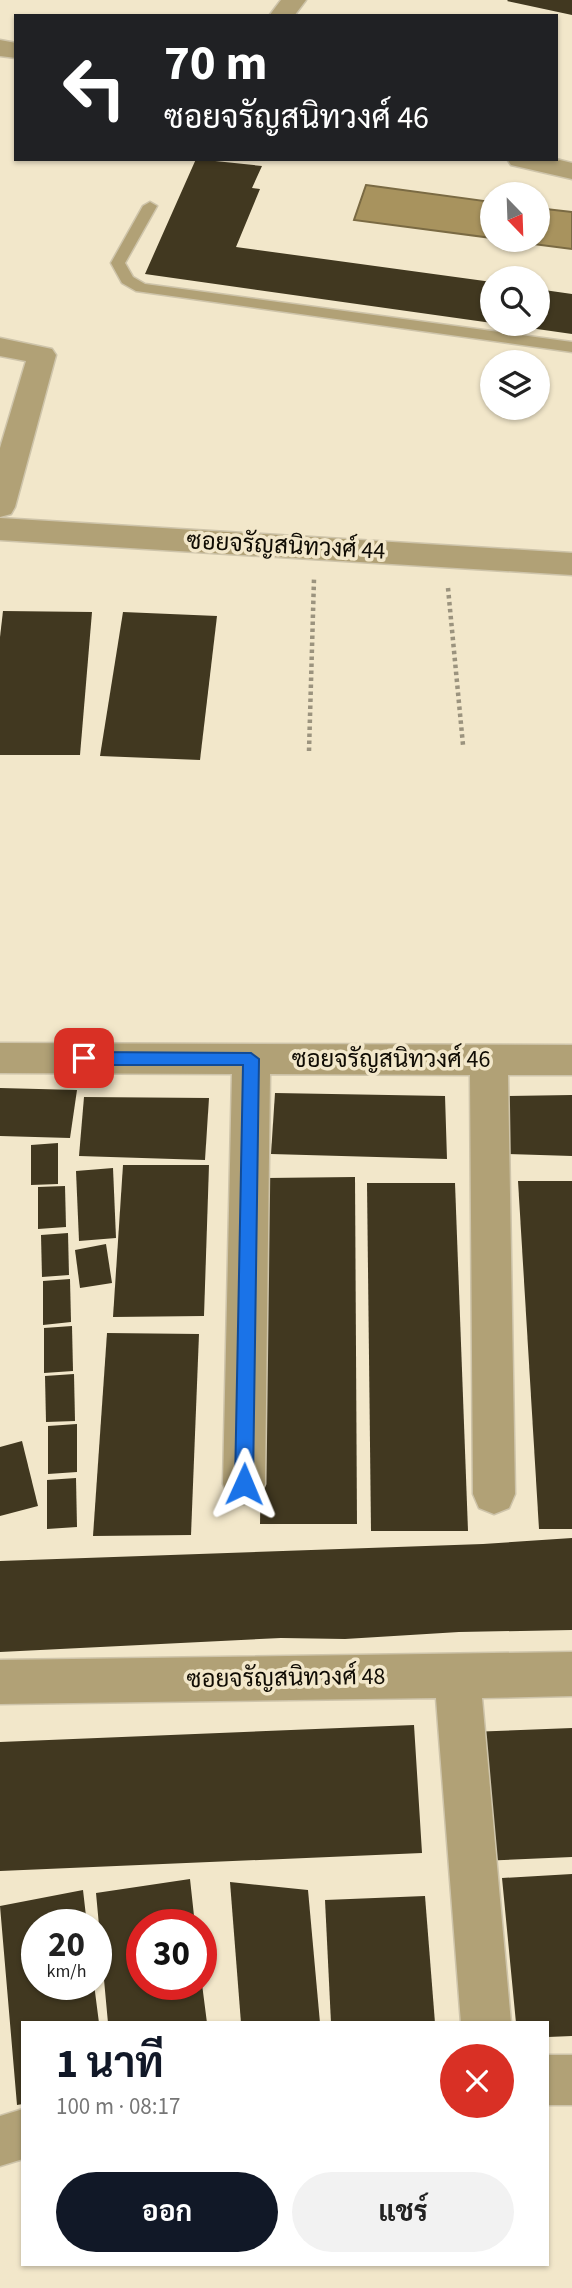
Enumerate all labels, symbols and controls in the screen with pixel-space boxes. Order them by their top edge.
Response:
text: 70 m [164,29,268,99]
icon: left [49,42,140,133]
text: ซอยจรัญสนิทวงศ์ 46 [164,95,429,141]
north arrow [480,182,550,252]
map controls [480,182,550,420]
button: search [480,266,550,336]
button: layers [480,350,550,420]
street label: ซอยจรัญสนิทวงศ์ 44 [186,523,386,569]
pin [54,1028,114,1088]
icon: arrive [65,1039,103,1077]
street label: ซอยจรัญสนิทวงศ์ 46 [292,1042,490,1077]
position arrow [207,1447,281,1521]
street label: ซอยจรัญสนิทวงศ์ 48 [186,1659,386,1697]
speed limit sign: 30 [126,1909,217,2000]
text: 20 [48,1920,85,1970]
text: km/h [47,1959,86,1984]
text: 1 นาที [56,2034,164,2094]
button: close [440,2044,514,2118]
text: 100 m · 08:17 [56,2090,180,2123]
button: ออก [56,2172,278,2252]
button: แชร์ [292,2172,514,2252]

